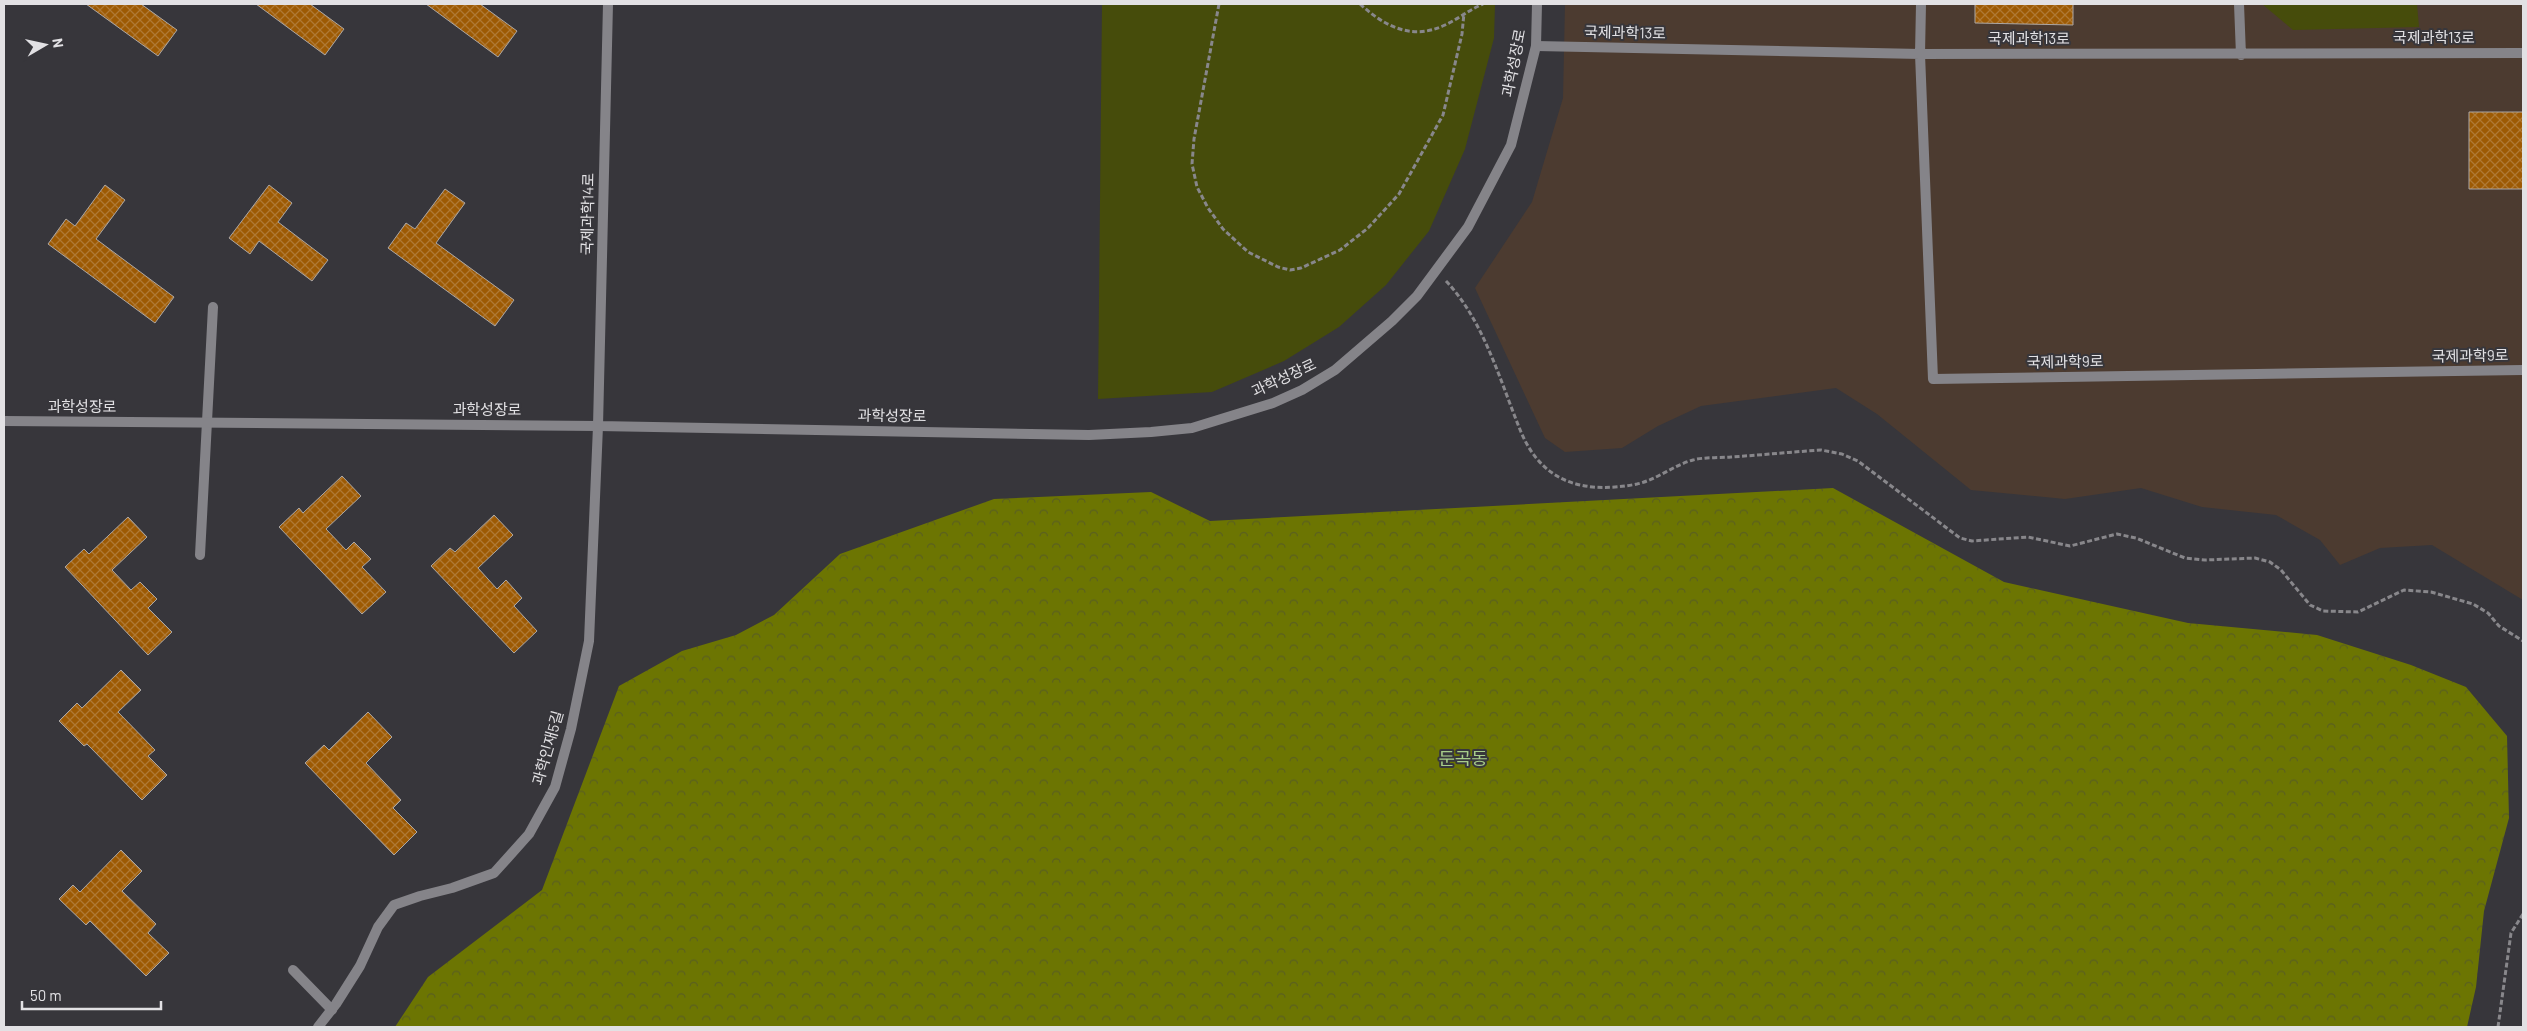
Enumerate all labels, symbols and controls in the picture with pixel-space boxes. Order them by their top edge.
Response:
north arrow [20,20,70,70]
street label: 국제과학13로 [1584,22,1666,42]
street label: 과학성장로 [1498,27,1528,98]
street label: 국제과학13로 [2393,28,2475,46]
street label: 국제과학13로 [1988,29,2070,47]
text: N [49,37,67,49]
street label: 국제과학14로 [577,173,597,255]
street label: 국제과학9로 [2431,345,2509,365]
street label: 국제과학9로 [2026,351,2104,371]
street label: 과학성장로 [1248,354,1319,400]
street label: 과학성장로 [47,397,117,415]
street label: 과학성장로 [452,400,522,418]
street label: 과학성장로 [857,405,927,425]
street label: 과학인재5길 [528,708,566,787]
district label: 둔곡동 [1438,747,1488,769]
scale bar [22,978,161,1010]
text: 50 m [30,986,62,1004]

